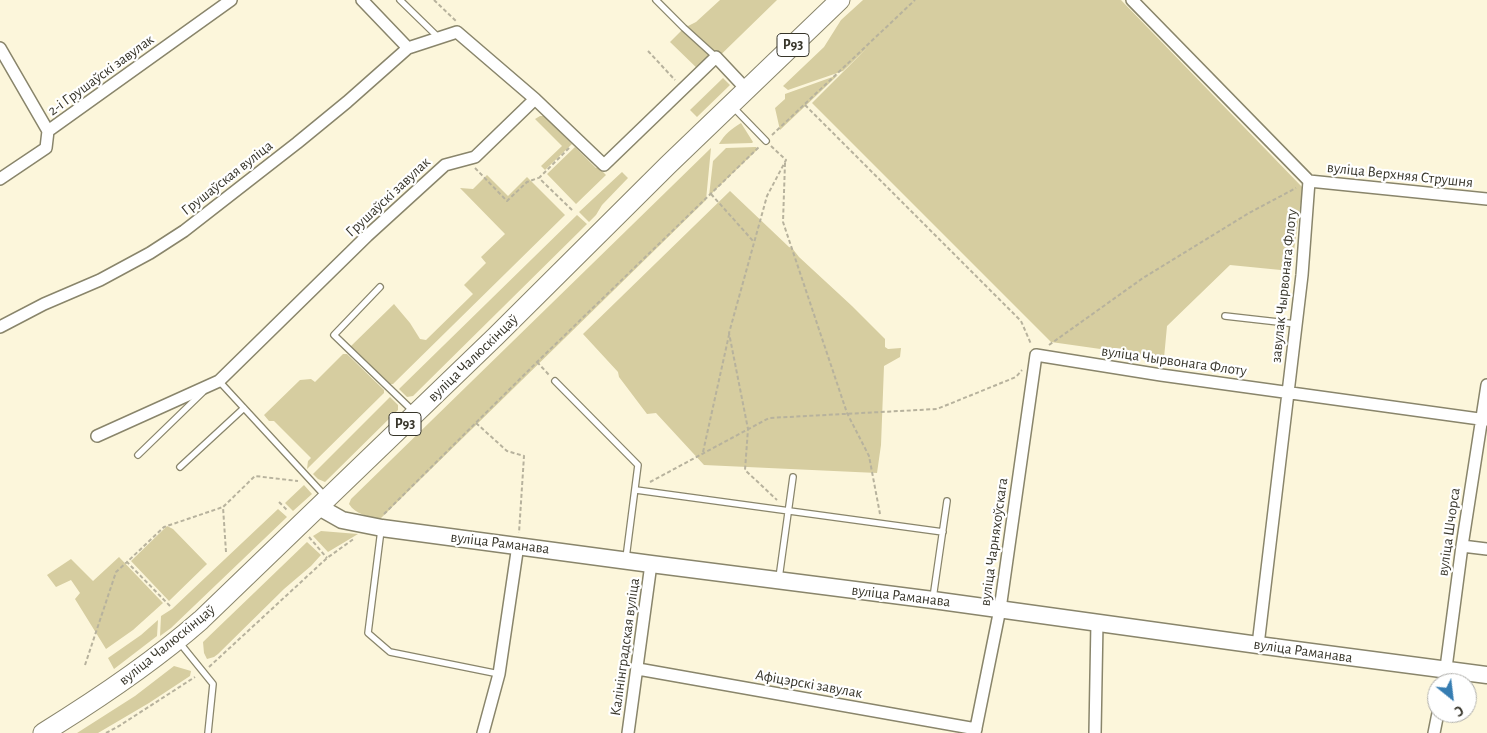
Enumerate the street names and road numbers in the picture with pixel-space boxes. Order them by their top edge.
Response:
street label: 2-і Грушаўскі завулак [44,30,158,120]
road number: Р93 [777,34,809,56]
street label: Грушаўская вуліца [178,137,276,219]
street label: Грушаўскі завулак [342,153,434,241]
street label: вуліца Верхняя Струшня [1326,158,1474,192]
street label: завулак Чырвонага Флоту [1267,208,1301,364]
street label: вуліца Чалюскінцаў [424,310,522,406]
street label: вуліца Чырвонага Флоту [1100,342,1248,380]
road number: Р93 [389,412,421,436]
street label: вуліца Чарняхоўскага [976,477,1012,607]
street label: вуліца Шчорса [1434,487,1464,577]
street label: вуліца Раманава [449,528,551,558]
street label: Калінінградская вуліца [606,577,644,717]
street label: вуліца Раманава [850,581,952,611]
street label: вуліца Чалюскінцаў [115,601,219,689]
street label: вуліца Раманава [1252,635,1354,667]
street label: Афіцэрскі завулак [754,666,864,702]

